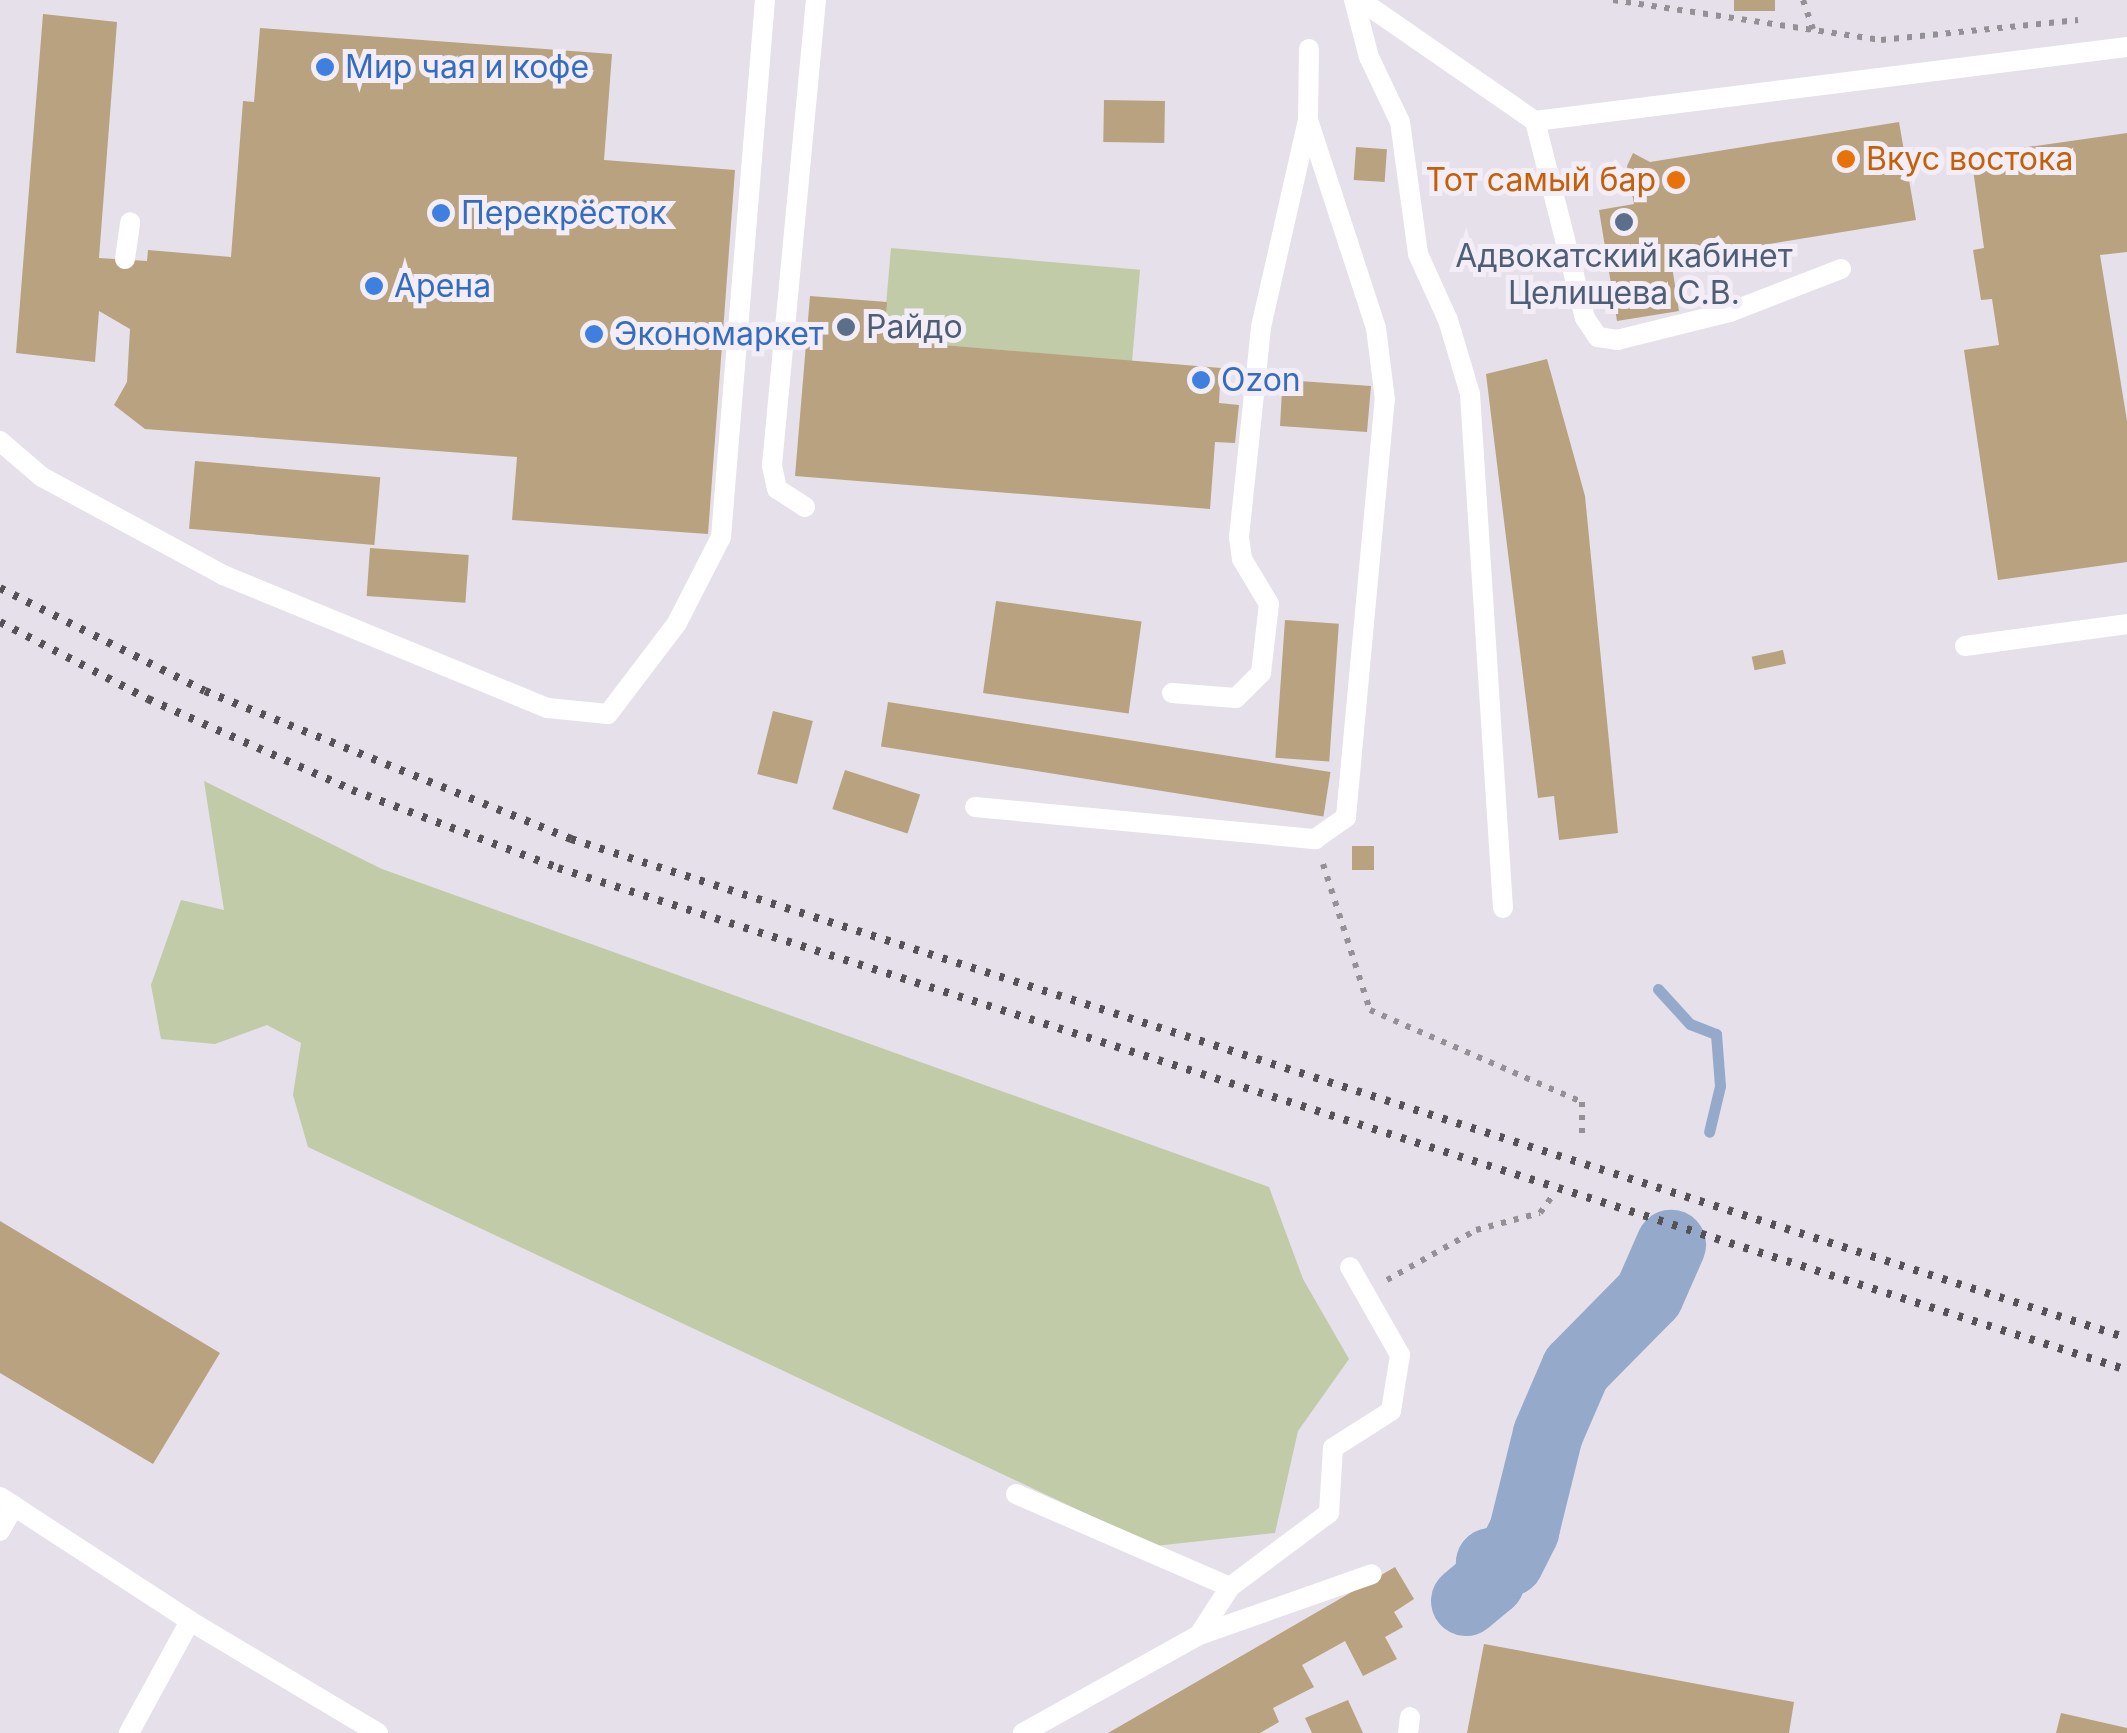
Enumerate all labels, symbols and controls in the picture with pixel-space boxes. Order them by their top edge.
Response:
place label: Мир чая и кофе [345,48,589,86]
marker: Мир чая и кофе [314,56,336,78]
place label: Вкус востока [1866,140,2073,178]
marker: Вкус востока [1835,148,1857,170]
place label: Тот самый бар [1426,161,1656,199]
marker: Тот самый бар [1665,169,1687,191]
place label: Перекрёсток [461,194,666,232]
marker: Перекрёсток [430,202,452,224]
marker: Адвокатский кабинет Целищева С.В. [1613,211,1635,233]
place label: Адвокатский кабинет Целищева С.В. [1455,238,1793,313]
place label: Арена [394,267,491,305]
marker: Арена [363,275,385,297]
place label: Райдо [866,308,963,346]
place label: Экономаркет [614,315,824,353]
marker: Райдо [835,316,857,338]
marker: Экономаркет [583,323,605,345]
place label: Ozon [1221,361,1301,399]
marker: Ozon [1190,369,1212,391]

